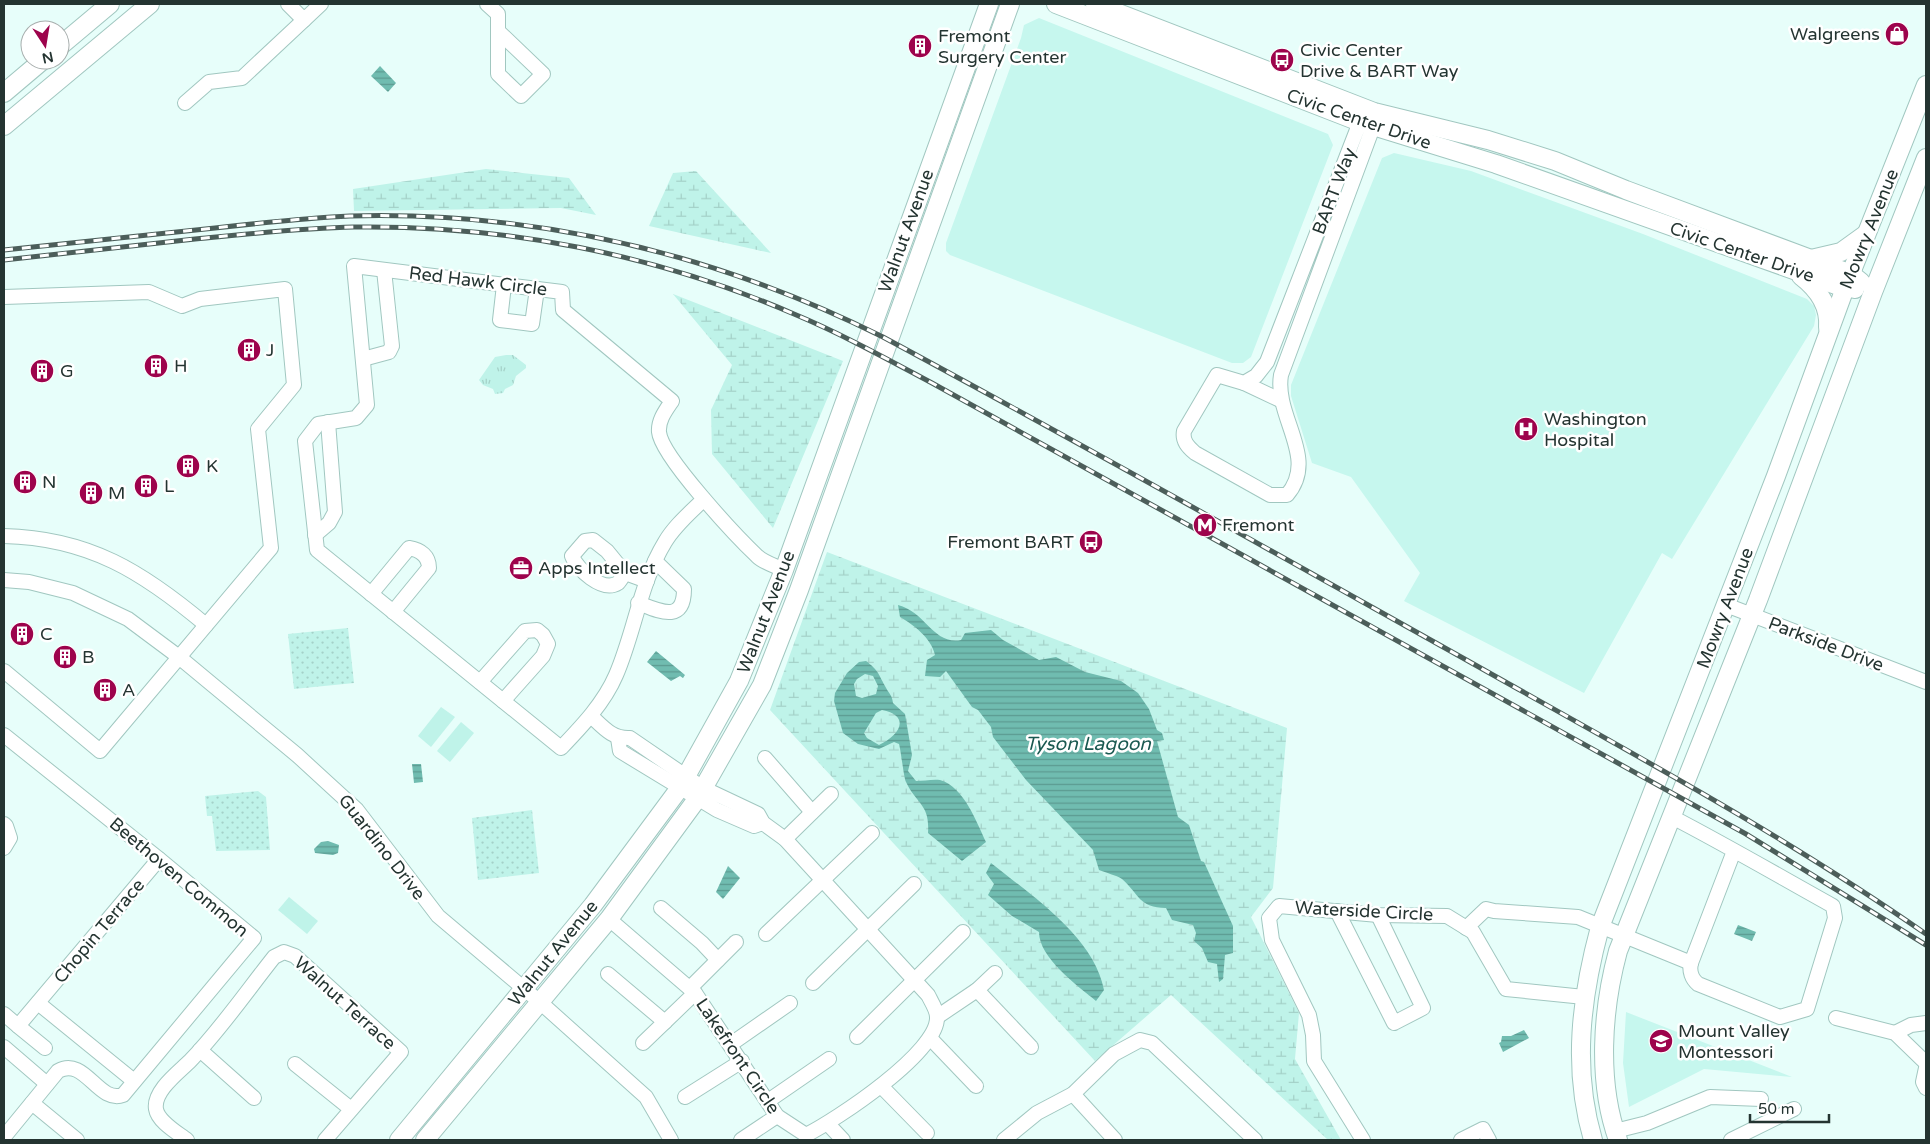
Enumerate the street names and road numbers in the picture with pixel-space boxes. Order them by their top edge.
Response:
street label: Civic Center Drive [1284,84,1434,154]
street label: BART Way [1307,144,1361,238]
street label: Walnut Avenue [873,166,939,296]
street label: Mowry Avenue [1835,166,1903,292]
street label: Civic Center Drive [1667,217,1817,287]
street label: Red Hawk Circle [408,262,548,300]
street label: Mowry Avenue [1692,544,1758,672]
street label: Walnut Avenue [732,547,800,677]
street label: Parkside Drive [1765,612,1887,676]
street label: Guardino Drive [334,790,430,904]
street label: Beethoven Common [105,812,253,942]
street label: Chopin Terrace [49,874,149,988]
street label: Walnut Avenue [504,896,602,1010]
street label: Waterside Circle [1294,896,1434,926]
street label: Walnut Terrace [290,952,400,1054]
street label: Lakefront Circle [691,994,785,1118]

